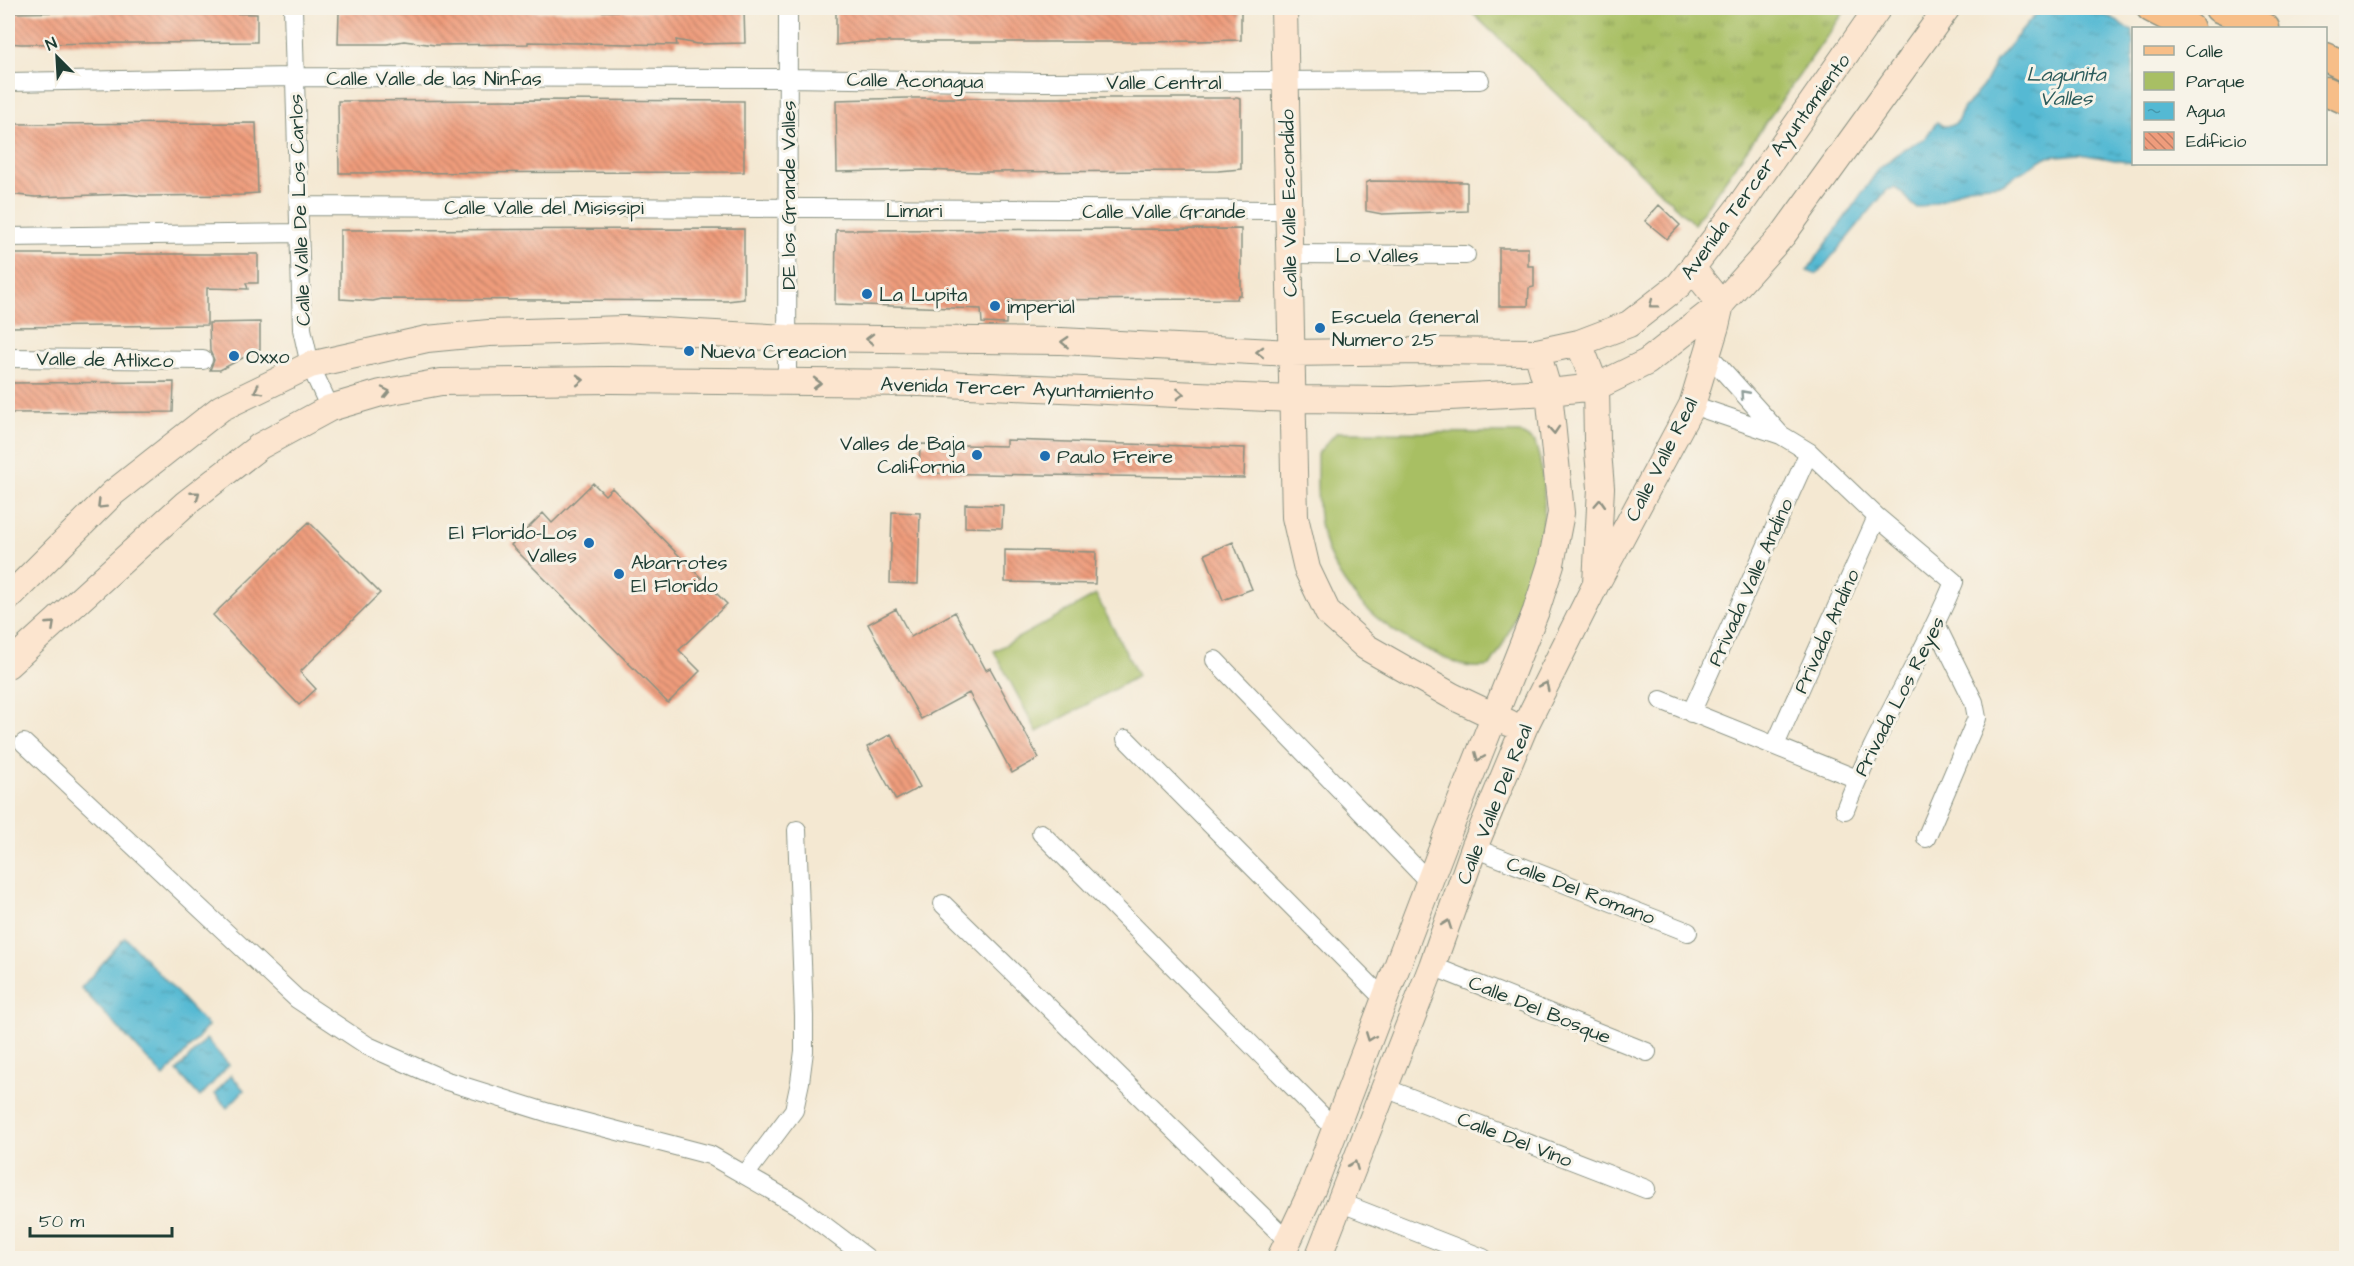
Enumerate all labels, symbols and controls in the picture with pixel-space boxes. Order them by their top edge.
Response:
north arrow [27,27,87,87]
legend [2132,27,2327,165]
text: N [42,32,60,56]
text: Calle [2186,39,2224,64]
street label: Avenida Tercer Ayuntamiento [1674,48,1858,286]
water label: Lagunita Valles [2026,60,2107,113]
street label: Calle Valle de las Ninfas [326,65,542,93]
street label: Calle Aconagua [846,66,984,97]
street label: Valle Central [1106,69,1222,97]
text: Parque [2186,69,2245,94]
street label: Calle Valle De Los Carlos [282,94,318,326]
text: Agua [2186,99,2225,125]
street label: DE los Grande Valles [775,100,803,290]
street label: Calle Valle Escondido [1273,109,1305,297]
text: Edificio [2186,129,2246,154]
street label: Calle Valle del Misissipi [444,194,644,222]
street label: Limari [886,197,942,225]
street label: Calle Valle Grande [1082,198,1246,226]
street label: Lo Valles [1336,242,1418,270]
place label: La Lupita [879,281,967,309]
marker: La Lupita [860,287,874,301]
place label: imperial [1007,293,1075,321]
one-way arrow [1649,297,1660,308]
marker: imperial [988,299,1002,313]
place label: Escuela General Numero 25 [1332,303,1479,354]
marker: Escuela General Numero 25 [1313,321,1327,335]
one-way arrow [865,333,874,345]
one-way arrow [1060,335,1069,348]
place label: Nueva Creacion [701,338,846,366]
place label: Oxxo [246,343,289,371]
marker: Nueva Creacion [682,344,696,358]
street label: Valle de Atlixco [36,345,174,375]
one-way arrow [1255,346,1264,359]
marker: Oxxo [227,349,241,363]
street label: Avenida Tercer Ayuntamiento [880,370,1154,409]
one-way arrow [576,374,585,386]
one-way arrow [813,377,822,389]
one-way arrow [253,383,264,395]
one-way arrow [381,386,391,399]
one-way arrow [1176,388,1185,401]
one-way arrow [1740,391,1751,401]
street label: Calle Valle Real [1619,393,1705,526]
one-way arrow [1547,425,1560,434]
place label: Valles de Baja California [840,430,965,481]
place label: Paulo Freire [1057,443,1173,471]
marker: Valles de Baja California [970,448,984,462]
marker: Paulo Freire [1038,449,1052,463]
one-way arrow [189,492,200,503]
street label: Privada Valle Andino [1701,494,1801,671]
one-way arrow [98,498,109,509]
one-way arrow [1594,498,1607,507]
place label: El Florido-Los Valles [449,519,577,570]
marker: El Florido-Los Valles [582,536,596,550]
place label: Abarrotes El Florido [631,549,727,600]
street label: Privada Andino [1787,565,1867,698]
marker: Abarrotes El Florido [612,567,626,581]
street label: Privada Los Reyes [1847,612,1953,782]
one-way arrow [44,621,54,632]
one-way arrow [1538,681,1550,692]
street label: Calle Valle Del Real [1450,720,1540,889]
one-way arrow [1473,751,1486,762]
street label: Calle Del Romano [1502,850,1659,932]
one-way arrow [1440,919,1453,930]
street label: Calle Del Bosque [1464,969,1615,1051]
one-way arrow [1365,1030,1377,1041]
street label: Calle Del Vino [1453,1105,1576,1175]
one-way arrow [1347,1160,1360,1170]
scale bar [30,1200,172,1238]
text: 50 m [39,1209,84,1234]

